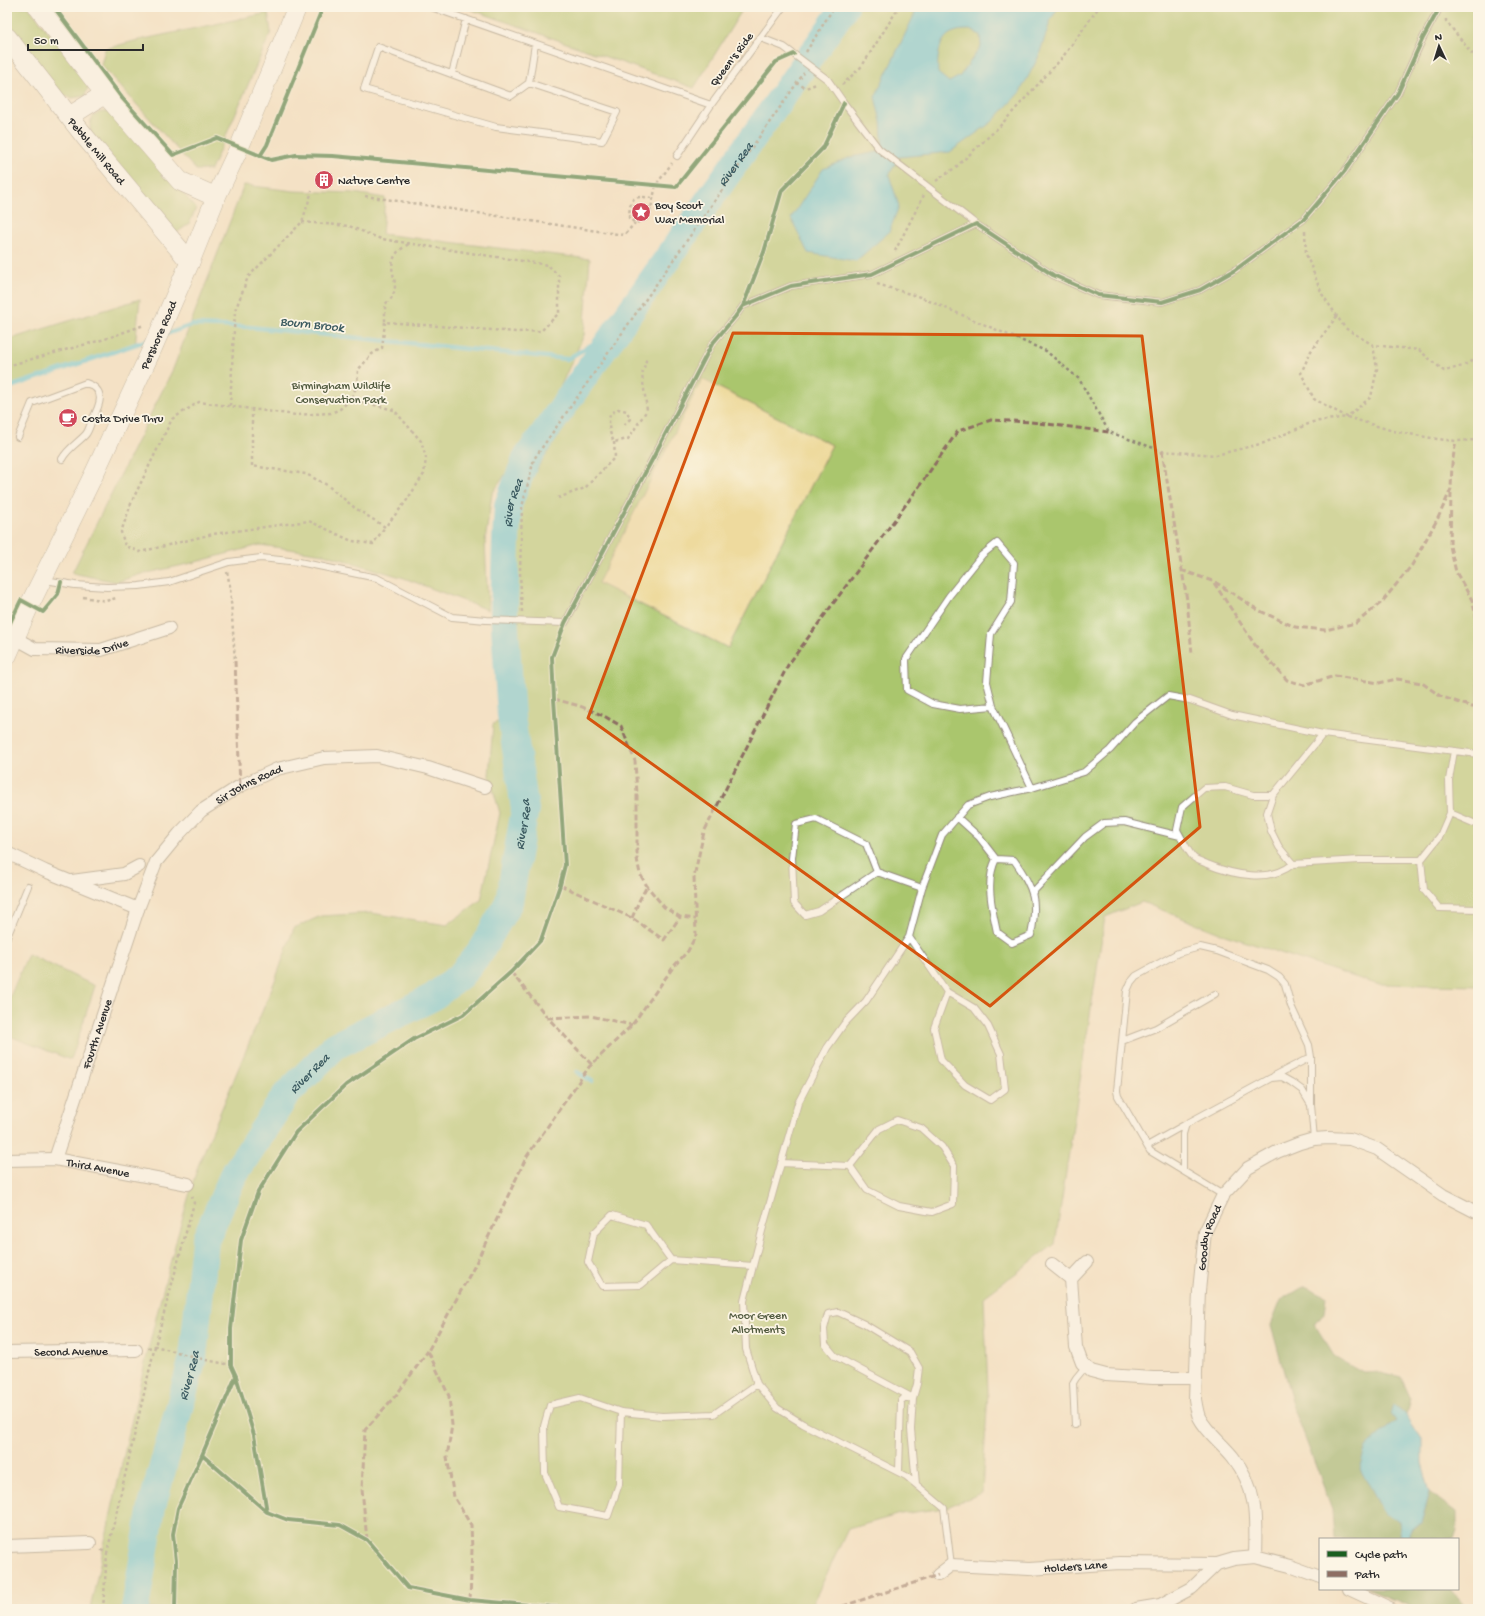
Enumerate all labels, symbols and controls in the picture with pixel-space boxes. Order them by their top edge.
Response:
scale bar [28,26,143,52]
north arrow [1419,26,1459,66]
street label: Queen's Ride [708,30,758,90]
text: N [1434,32,1442,44]
text: 50 m [34,35,59,49]
street label: Pebble Mill Road [63,115,128,189]
water label: River Rea [716,139,758,190]
building icon: Nature Centre [313,169,335,191]
place label: Nature Centre [338,175,411,189]
place label: Boy Scout War Memorial [654,200,725,228]
place icon: Boy Scout War Memorial [630,201,652,223]
street label: Pershore Road [138,298,182,373]
water label: Bourn Brook [279,315,345,336]
park label: Birmingham Wildlife Conservation Park [291,380,391,408]
cafe icon: Costa Drive Thru [57,407,79,429]
place label: Costa Drive Thru [82,413,164,427]
water label: River Rea [502,476,528,528]
street label: Riverside Drive [55,636,131,659]
street label: Sir Johns Road [214,763,285,809]
water label: River Rea [513,797,535,851]
street label: Fourth Avenue [80,997,117,1072]
water label: River Rea [287,1051,334,1097]
street label: Third Avenue [64,1156,131,1182]
street label: Goodby Road [1196,1202,1227,1271]
park label: Moor Green Allotments [729,1310,787,1338]
street label: Second Avenue [34,1345,109,1361]
water label: River Rea [177,1349,204,1402]
legend [1319,1538,1459,1590]
text: Cycle path [1355,1549,1408,1563]
street label: Holders Lane [1043,1559,1108,1577]
text: Path [1354,1569,1380,1583]

